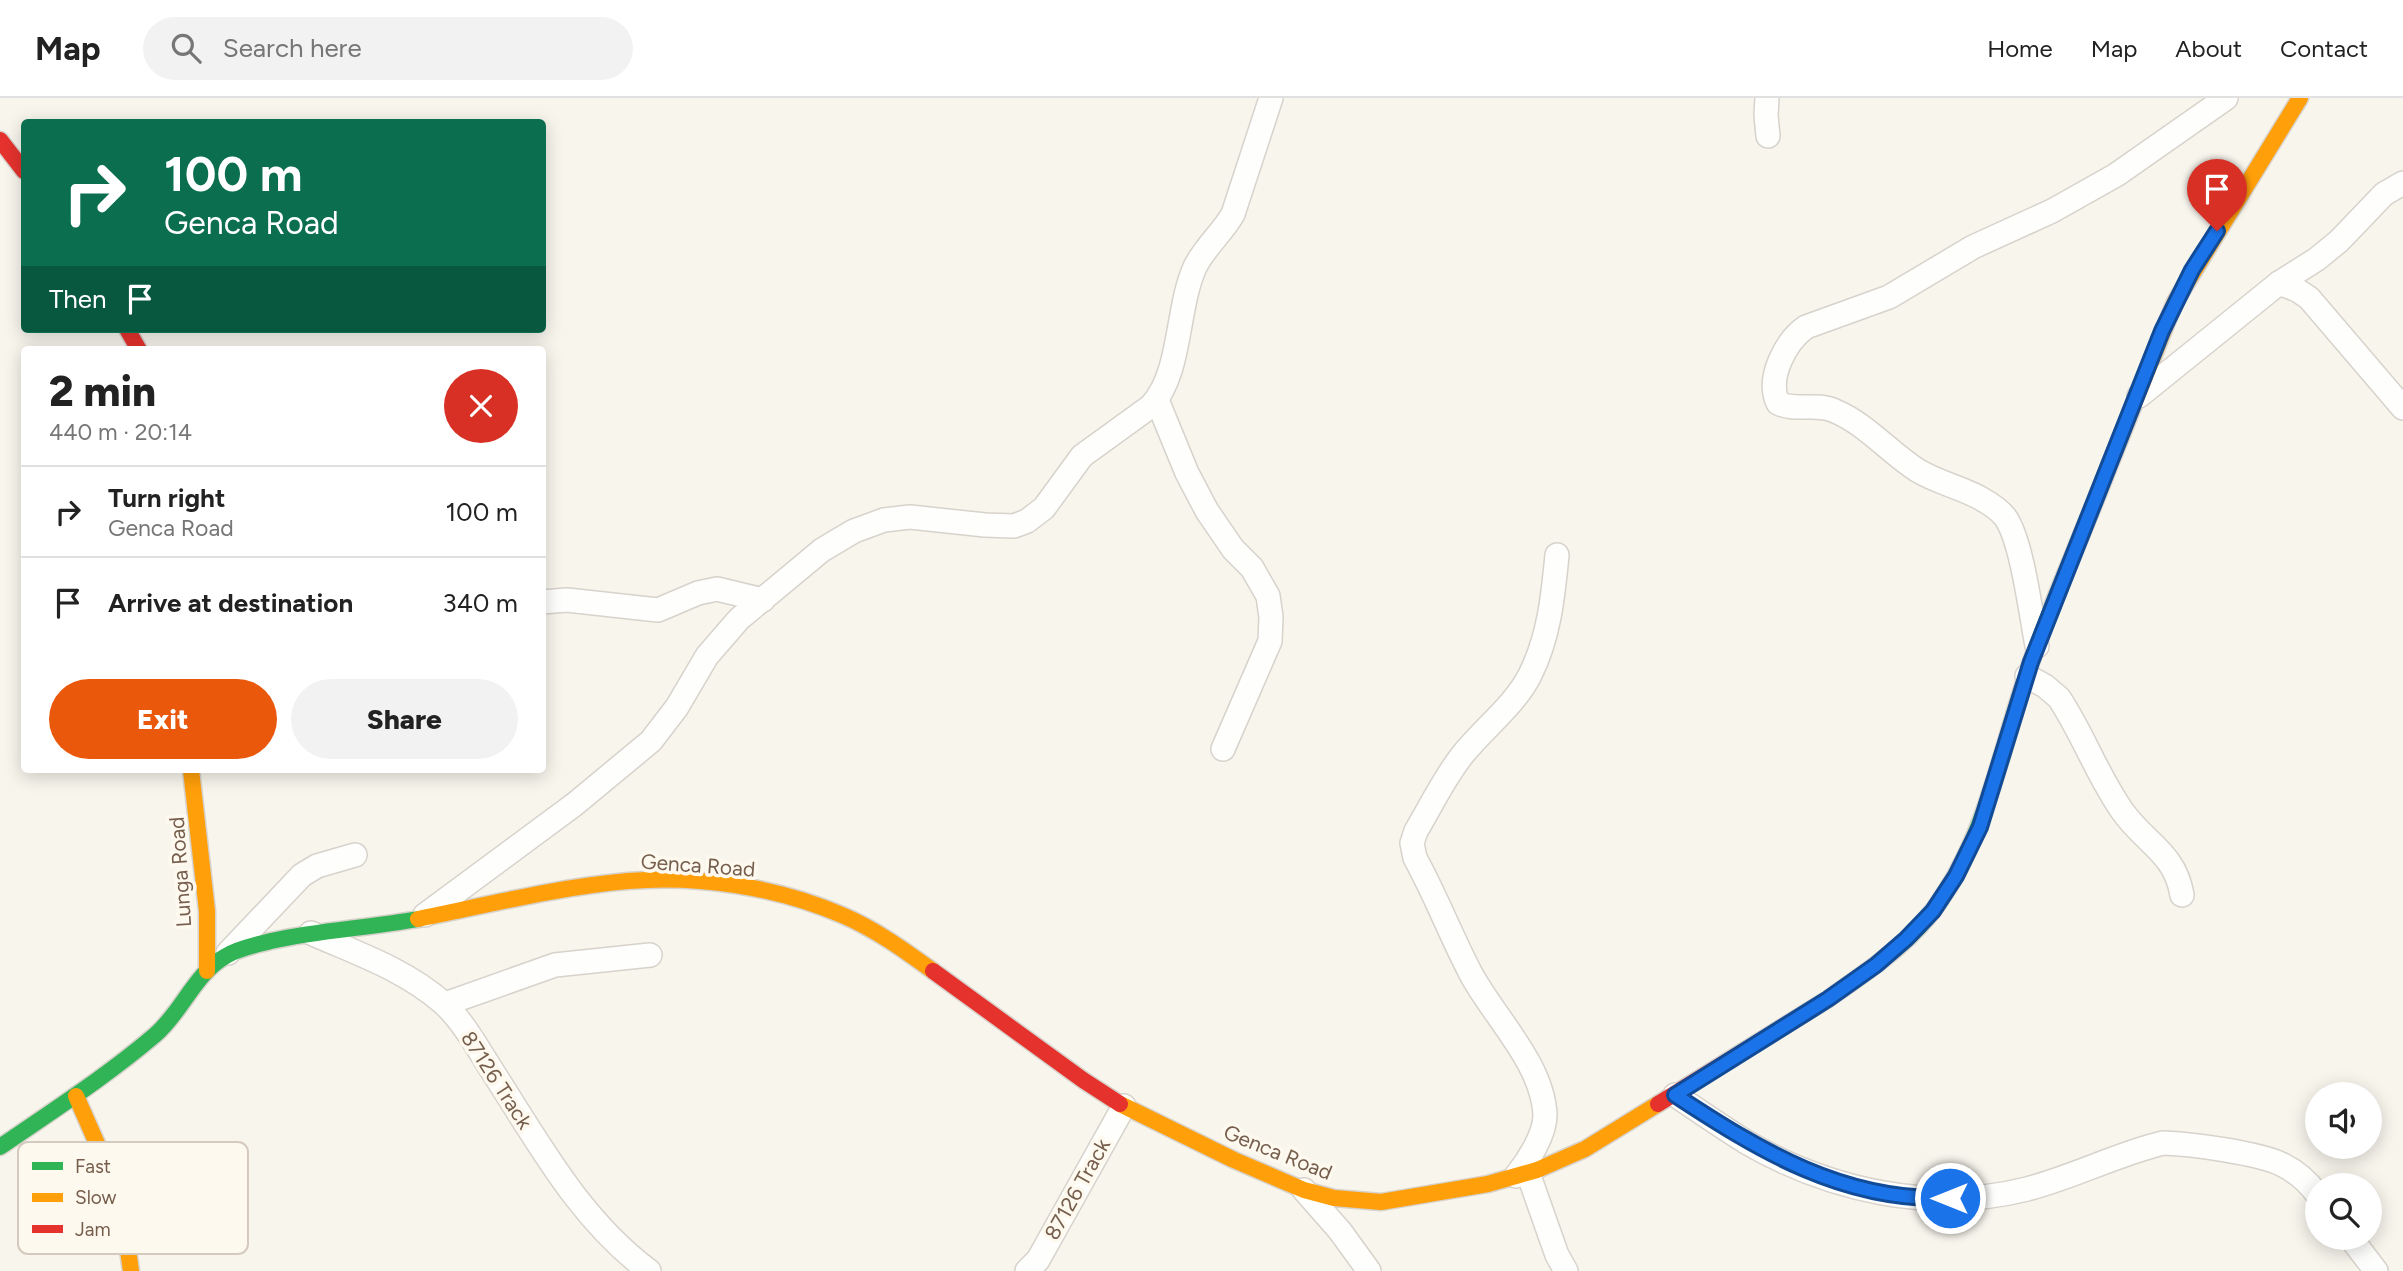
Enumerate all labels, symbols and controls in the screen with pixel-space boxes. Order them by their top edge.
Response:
search box [143,17,633,80]
text: Map [35,29,101,68]
icon: search [167,29,205,67]
text: Search here [223,32,362,64]
text: Home [1987,34,2053,63]
text: Map [2091,34,2137,63]
text: About [2175,34,2242,63]
text: Contact [2280,34,2368,63]
text: 100 m [164,144,303,203]
icon: right [49,147,140,238]
pin [2187,159,2247,231]
icon: arrive [2198,170,2236,208]
text: Genca Road [164,204,339,242]
icon: arrive [121,280,159,318]
text: Then [49,283,107,315]
text: 2 min [49,366,156,417]
button: close [444,369,518,443]
text: 440 m · 20:14 [49,418,192,446]
text: Turn right [108,482,225,514]
icon: right [49,493,87,531]
text: 100 m [445,496,518,528]
text: Genca Road [108,514,234,542]
icon: arrive [49,584,87,622]
text: Arrive at destination [108,587,353,619]
text: 340 m [442,587,518,619]
button: Exit [49,679,277,759]
button: Share [291,679,518,759]
street label: Lunga Road [164,816,196,928]
street label: Genca Road [640,849,756,881]
street label: 87126 Track [456,1026,538,1134]
map controls [2305,1082,2382,1250]
button: sound [2305,1082,2382,1159]
street label: Genca Road [1220,1119,1336,1185]
street label: 87126 Track [1039,1133,1115,1244]
legend [18,1142,248,1254]
text: Fast [75,1155,111,1178]
position arrow [1913,1161,1987,1235]
button: search [2305,1173,2382,1250]
text: Slow [75,1186,117,1209]
text: Jam [75,1218,111,1241]

